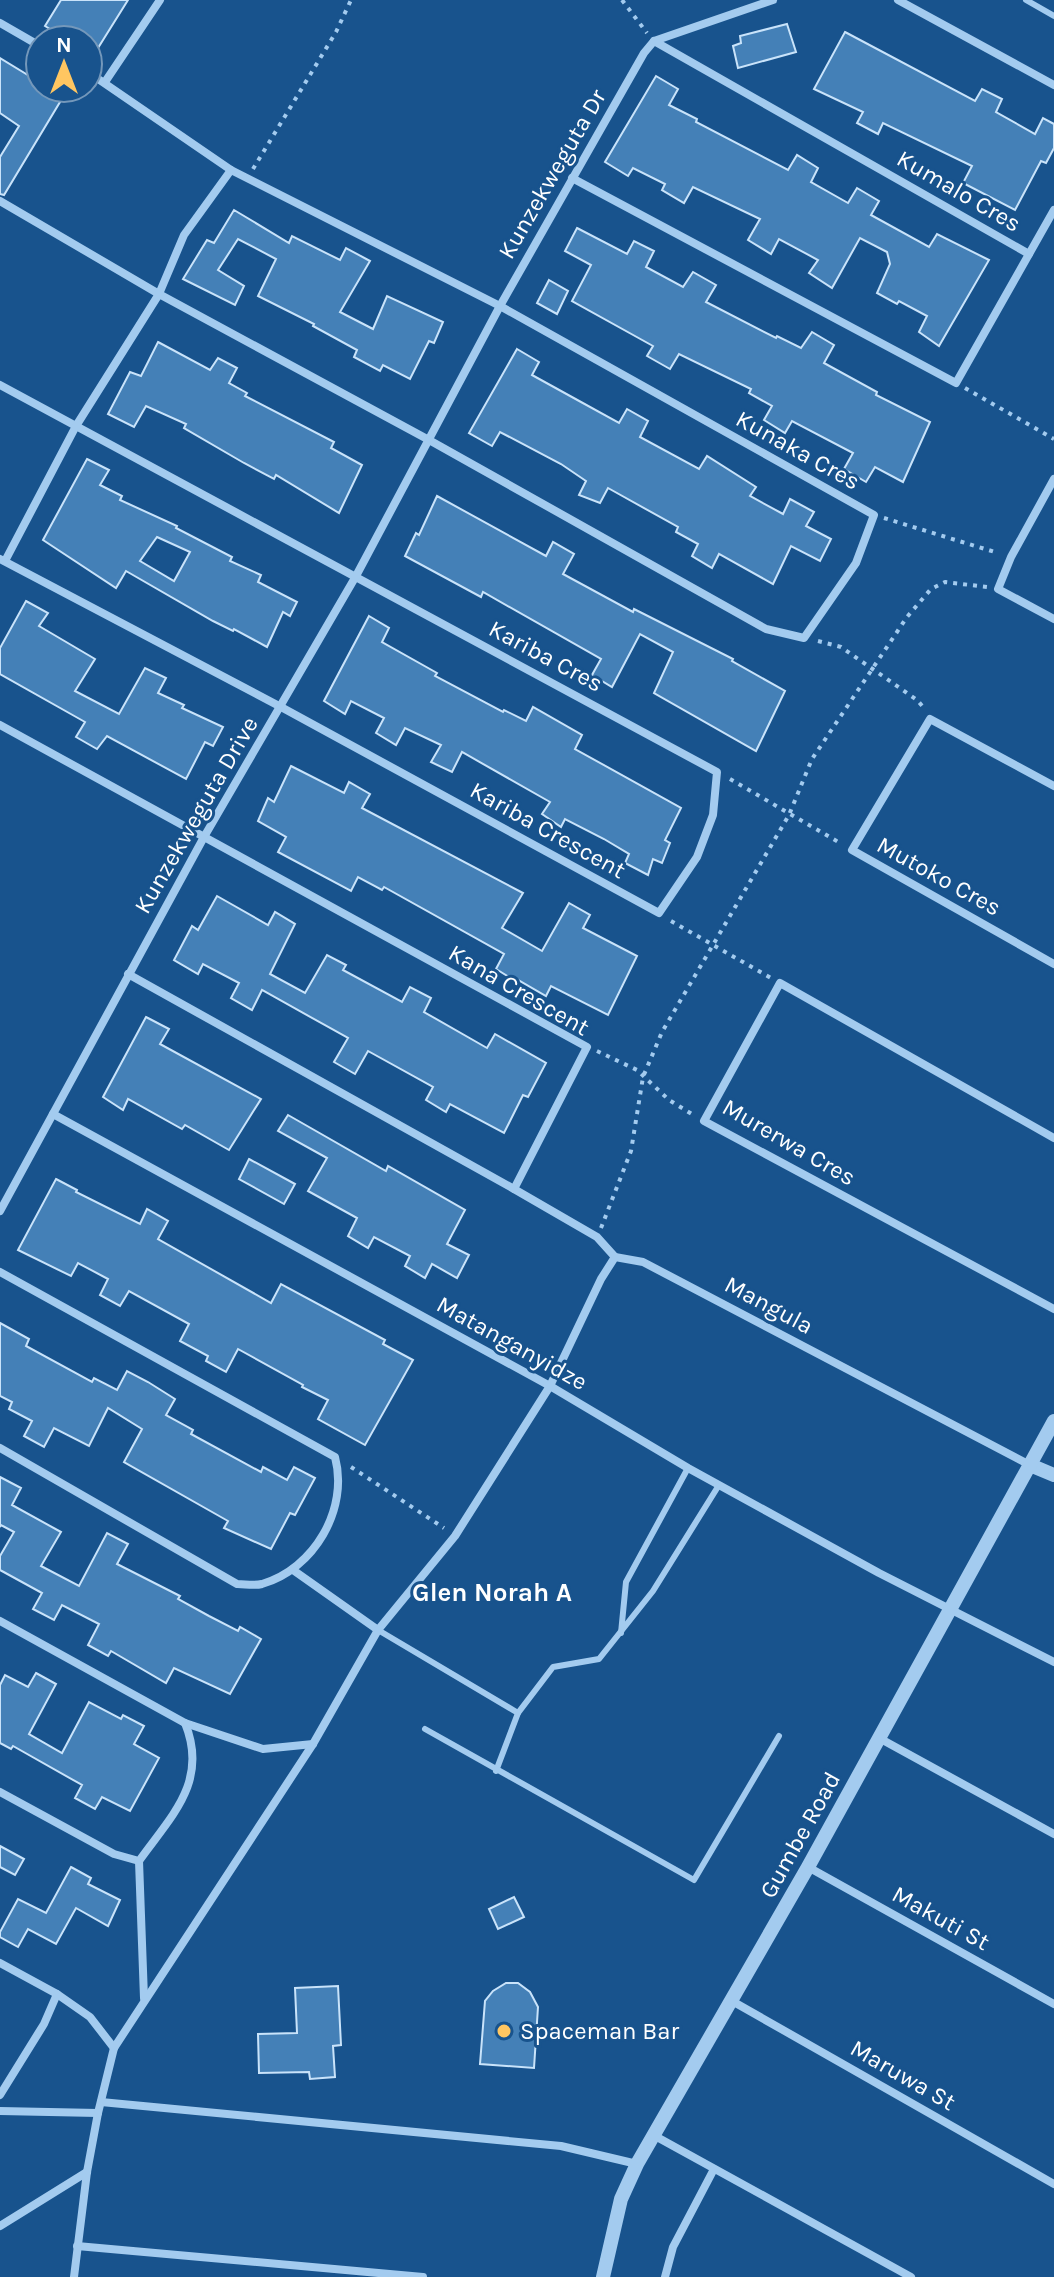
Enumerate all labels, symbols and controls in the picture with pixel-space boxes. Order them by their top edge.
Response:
north arrow [24,24,104,104]
text: N [56,32,72,58]
street label: Kunzekweguta Dr [492,84,612,264]
street label: Kumalo Cres [892,144,1026,238]
street label: Kunaka Cres [731,404,865,496]
street label: Kariba Cres [484,614,608,698]
street label: Kunzekweguta Drive [128,712,264,918]
street label: Kariba Crescent [465,776,631,884]
street label: Mutoko Cres [872,830,1006,922]
street label: Kana Crescent [444,938,594,1042]
street label: Murerwa Cres [717,1093,861,1191]
street label: Mangula [720,1270,818,1340]
street label: Matanganyidze [432,1290,592,1396]
district label: Glen Norah A [412,1577,572,1608]
street label: Gumbe Road [754,1767,846,1903]
street label: Makuti St [887,1880,995,1956]
place label: Spaceman Bar [520,2017,679,2045]
marker: Spaceman Bar [495,2022,513,2040]
street label: Maruwa St [846,2034,960,2116]

